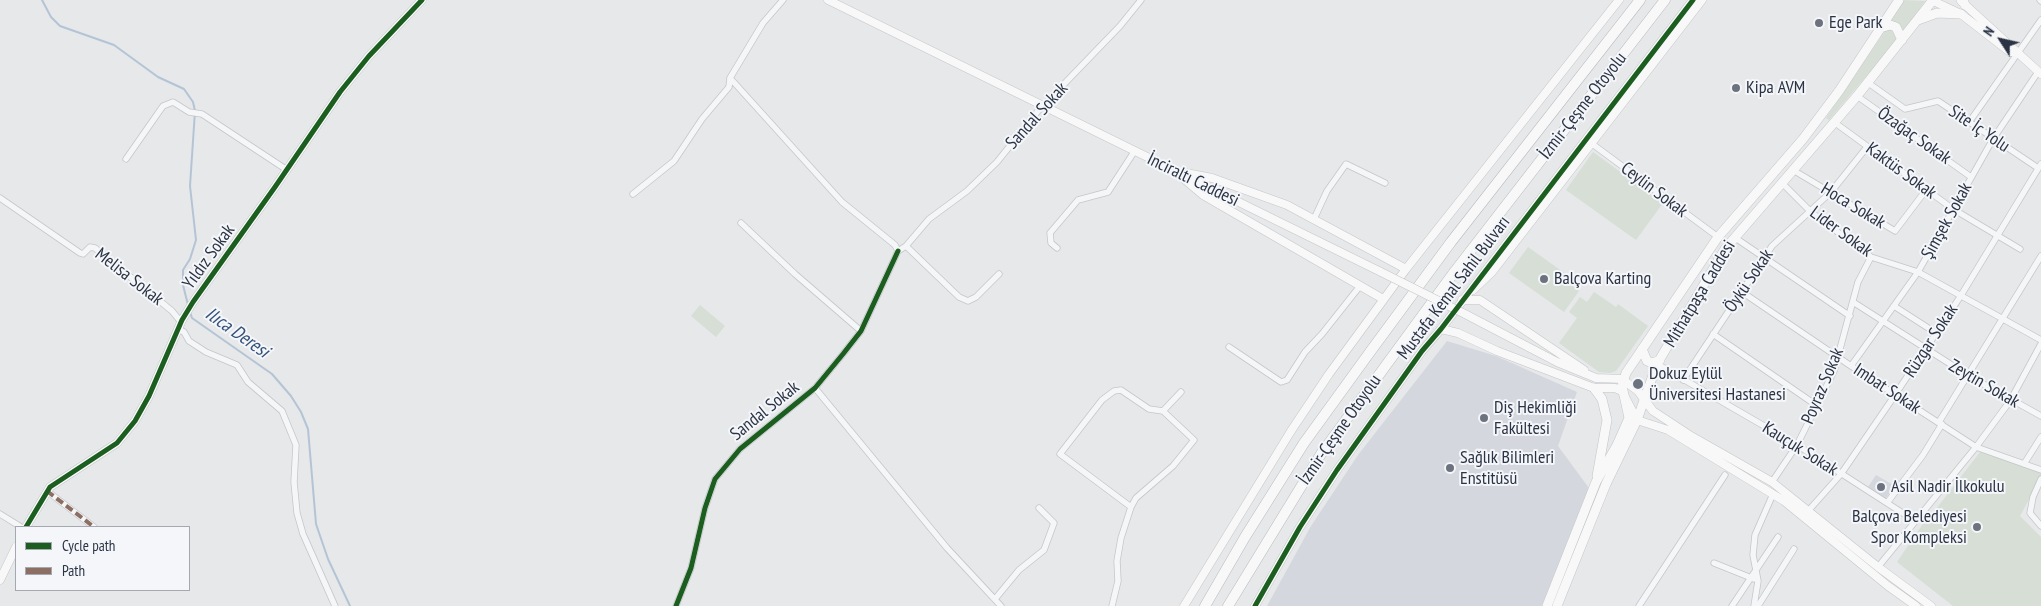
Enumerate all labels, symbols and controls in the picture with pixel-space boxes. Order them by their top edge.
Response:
place label: Ege Park [1829,12,1882,34]
north arrow [1976,15,2026,65]
marker: Ege Park [1813,17,1825,29]
text: N [1979,23,1998,40]
street label: İzmir-Çeşme Otoyolu [1535,48,1631,164]
place label: Kipa AVM [1746,77,1805,99]
street label: Sandal Sokak [1001,78,1073,154]
marker: Kipa AVM [1730,82,1742,94]
street label: Site İç Yolu [1944,101,2014,157]
street label: Özağaç Sokak [1873,103,1955,169]
street label: Kaktüs Sokak [1861,138,1941,204]
street label: İnciraltı Caddesi [1143,148,1243,212]
street label: Ceylin Sokak [1616,158,1692,222]
street label: Hoca Sokak [1817,178,1889,234]
street label: Şimşek Sokak [1917,179,1977,263]
street label: Lider Sokak [1806,202,1876,262]
street label: Mustafa Kemal Sahil Bulvarı [1393,212,1515,364]
street label: Yıldız Sokak [178,220,240,294]
street label: Mithatpaşa Caddesi [1660,237,1740,351]
street label: Melisa Sokak [91,244,167,310]
street label: Öykü Sokak [1720,245,1778,317]
place label: Balçova Karting [1554,268,1651,290]
marker: Balçova Karting [1538,273,1550,285]
street label: Rüzgar Sokak [1899,300,1963,382]
water label: Ilıca Deresi [201,303,273,363]
street label: Poyraz Sokak [1797,344,1849,428]
street label: Zeytin Sokak [1945,355,2023,413]
street label: Imbat Sokak [1849,359,1925,419]
place label: Dokuz Eylül Üniversitesi Hastanesi [1649,363,1786,406]
street label: İzmir-Çeşme Otoyolu [1294,371,1386,489]
street label: Sandal Sokak [726,377,804,445]
marker: Dokuz Eylül Üniversitesi Hastanesi [1631,377,1645,391]
place label: Diş Hekimliği Fakültesi [1494,397,1577,439]
marker: Diş Hekimliği Fakültesi [1478,412,1490,424]
street label: Kauçuk Sokak [1758,417,1842,481]
place label: Sağlık Bilimleri Enstitüsü [1460,447,1554,489]
marker: Sağlık Bilimleri Enstitüsü [1444,462,1456,474]
place label: Asil Nadir İlkokulu [1891,476,2005,498]
marker: Asil Nadir İlkokulu [1875,481,1887,493]
place label: Balçova Belediyesi Spor Kompleksi [1852,506,1967,548]
marker: Balçova Belediyesi Spor Kompleksi [1971,521,1983,533]
legend [15,526,190,591]
text: Cycle path [62,536,115,555]
text: Path [62,561,85,580]

